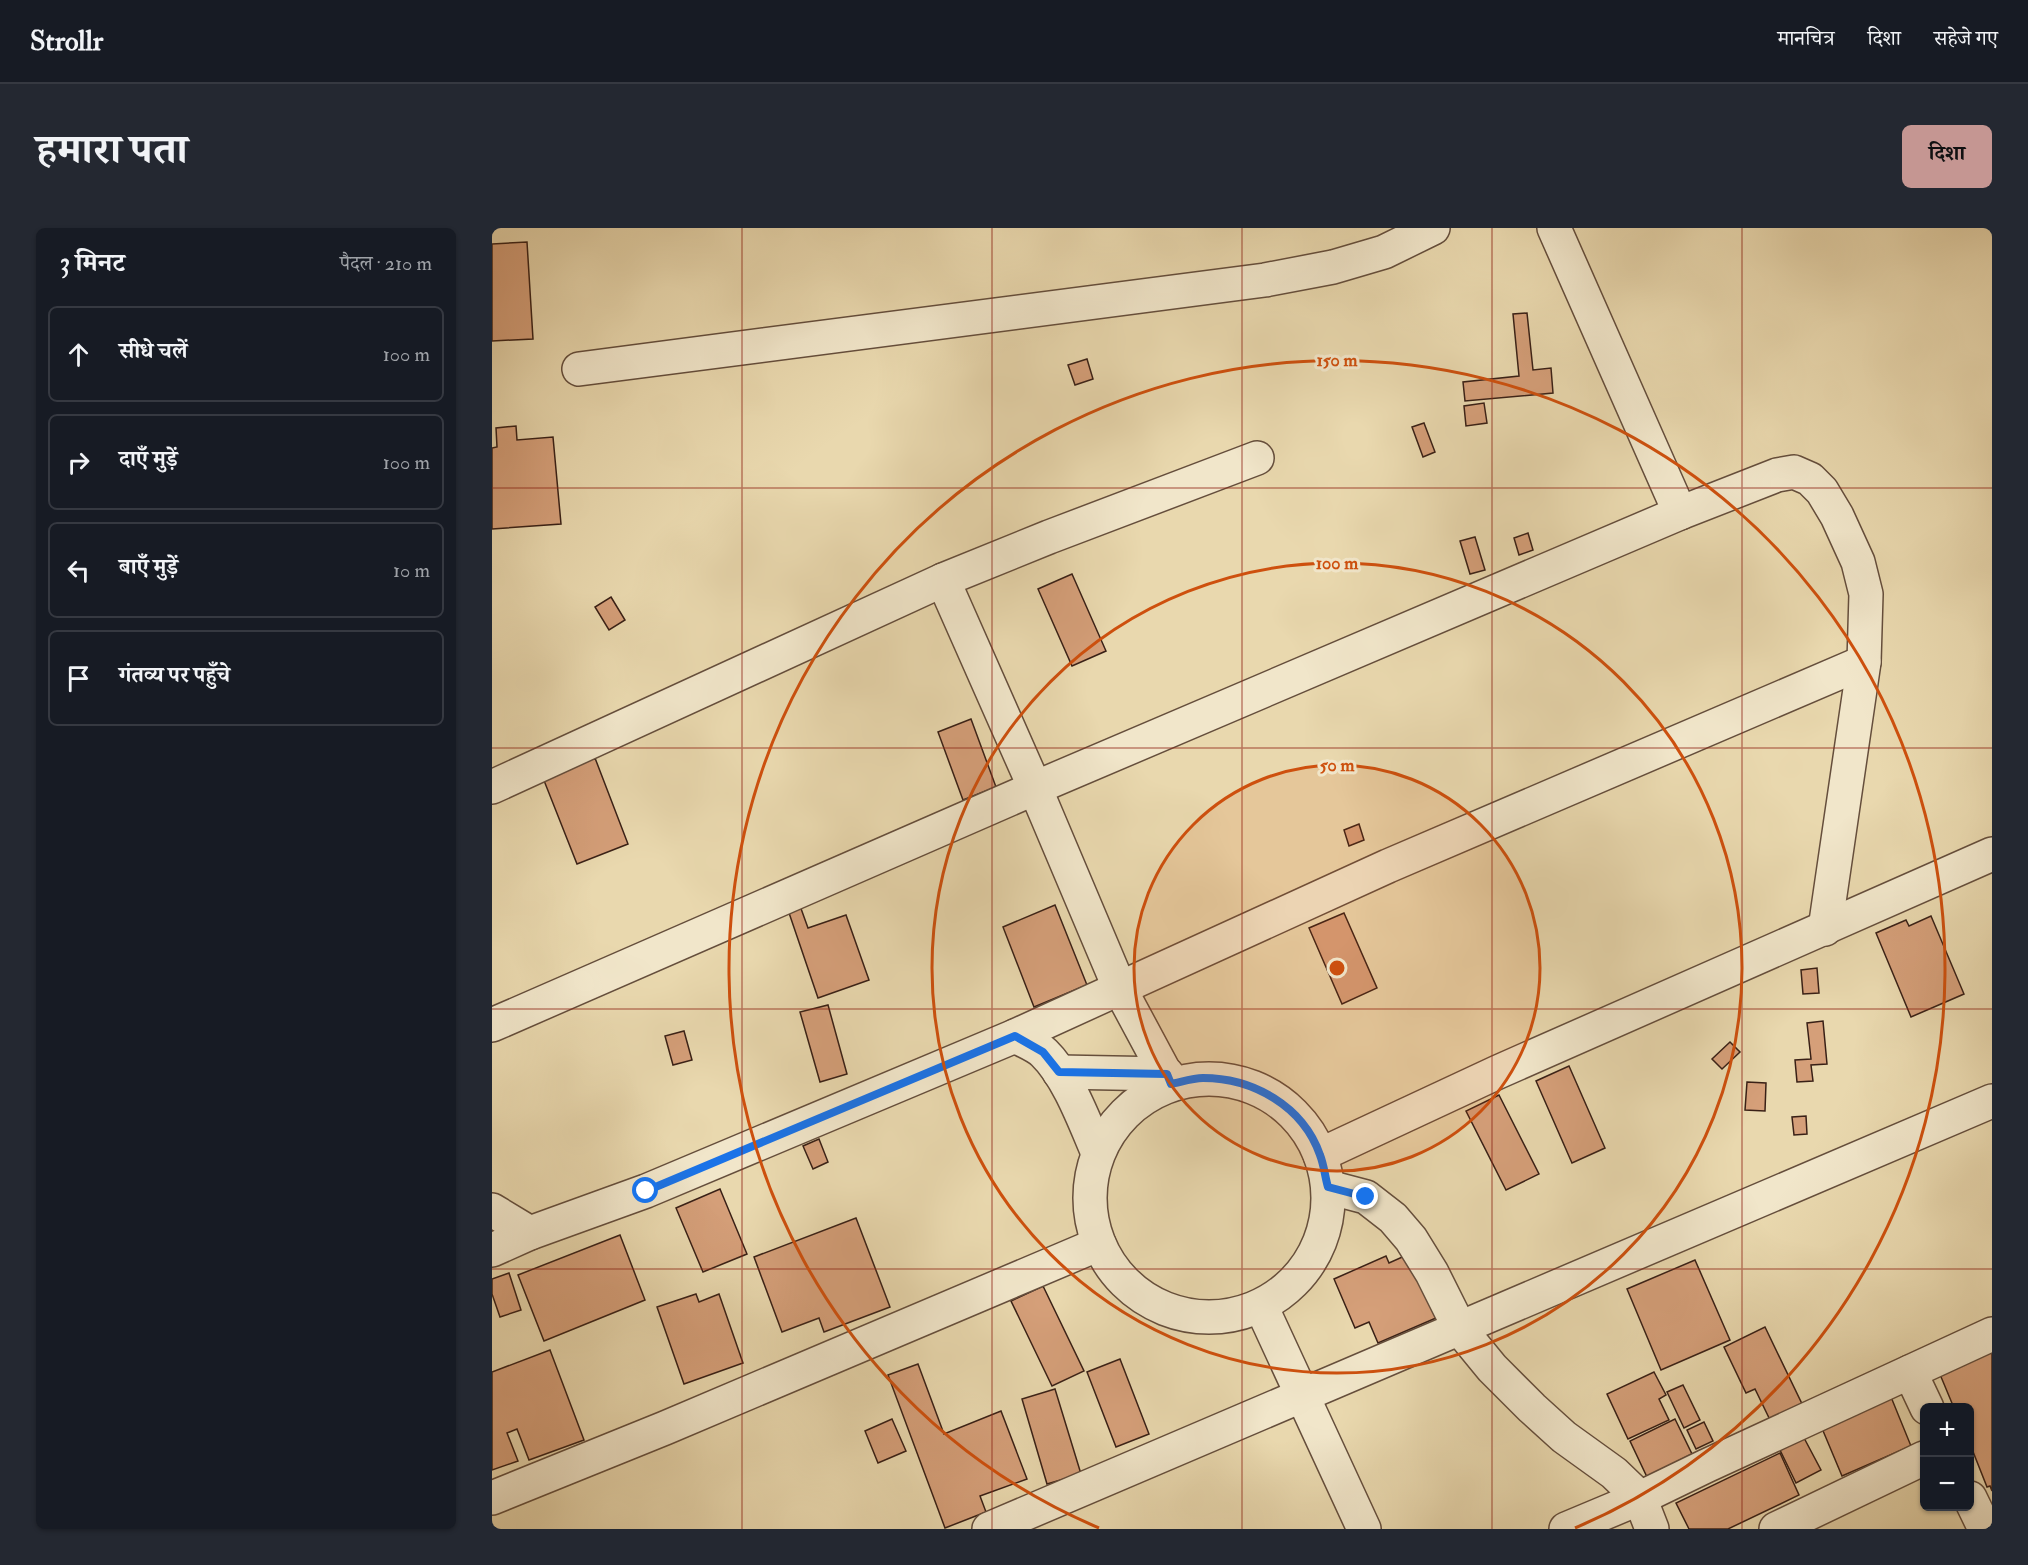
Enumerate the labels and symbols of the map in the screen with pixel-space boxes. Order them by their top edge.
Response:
text: 150 m [1316,349,1359,372]
text: 100 m [1316,552,1359,575]
text: 50 m [1320,754,1355,777]
centre of rings [1327,958,1347,978]
route start [632,1177,658,1203]
route end [1352,1183,1378,1209]

